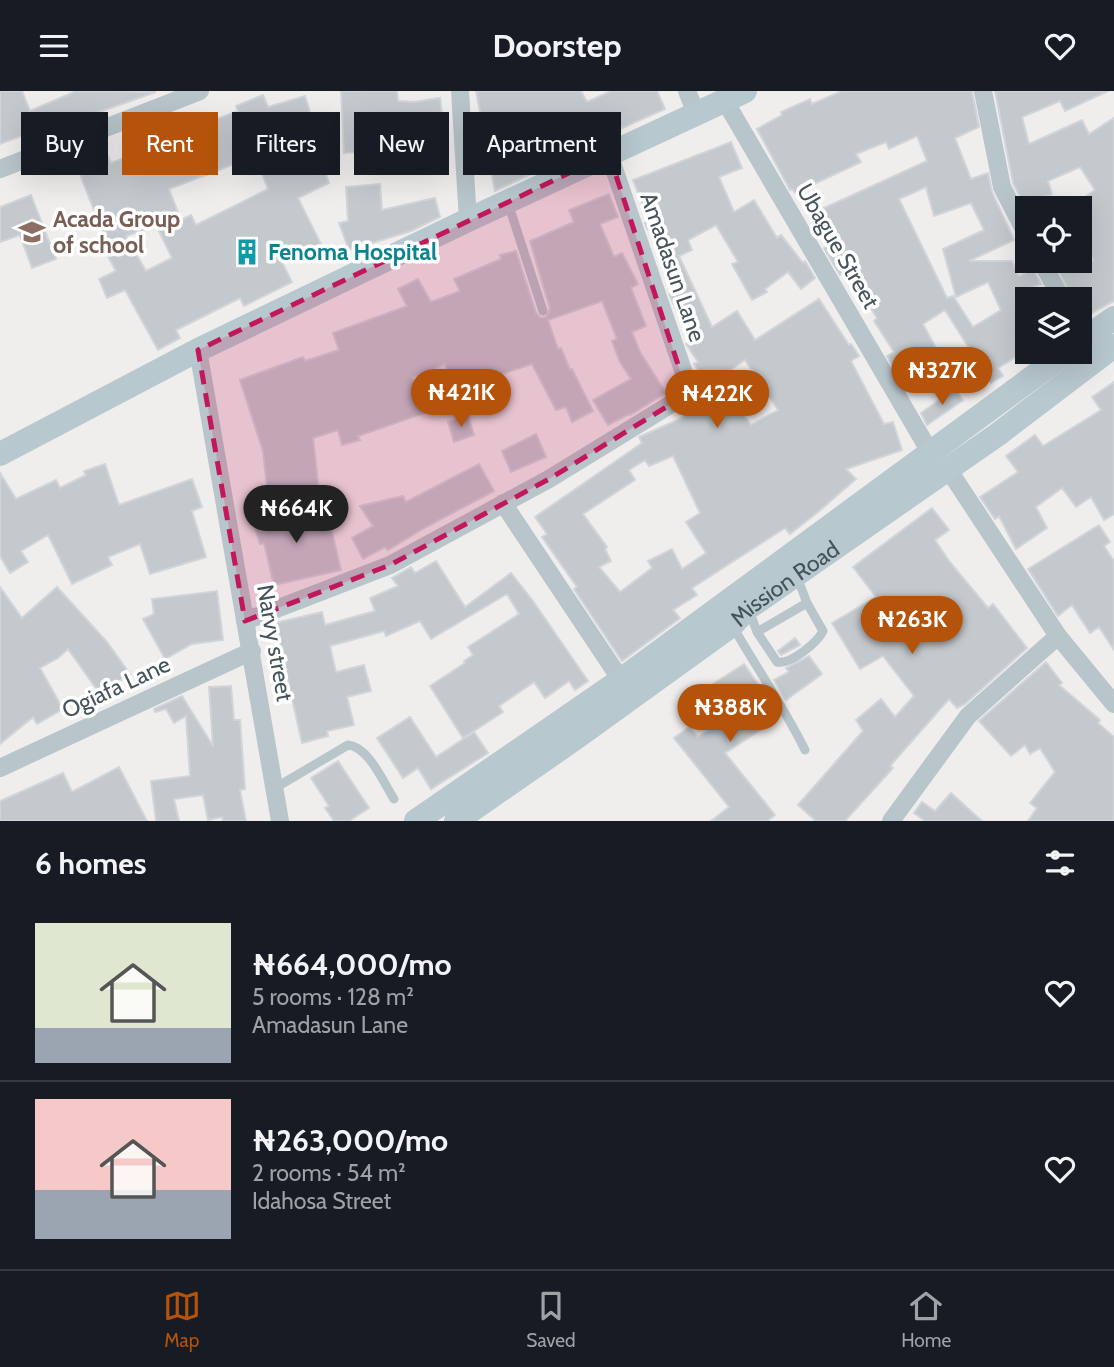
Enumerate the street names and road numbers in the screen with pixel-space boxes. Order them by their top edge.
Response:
street label: Ubague Street [791,178,885,314]
street label: Amadasun Lane [634,189,712,346]
street label: Mission Road [724,535,845,632]
street label: Narvy street [251,583,299,704]
street label: Ogiafa Lane [57,650,175,724]

